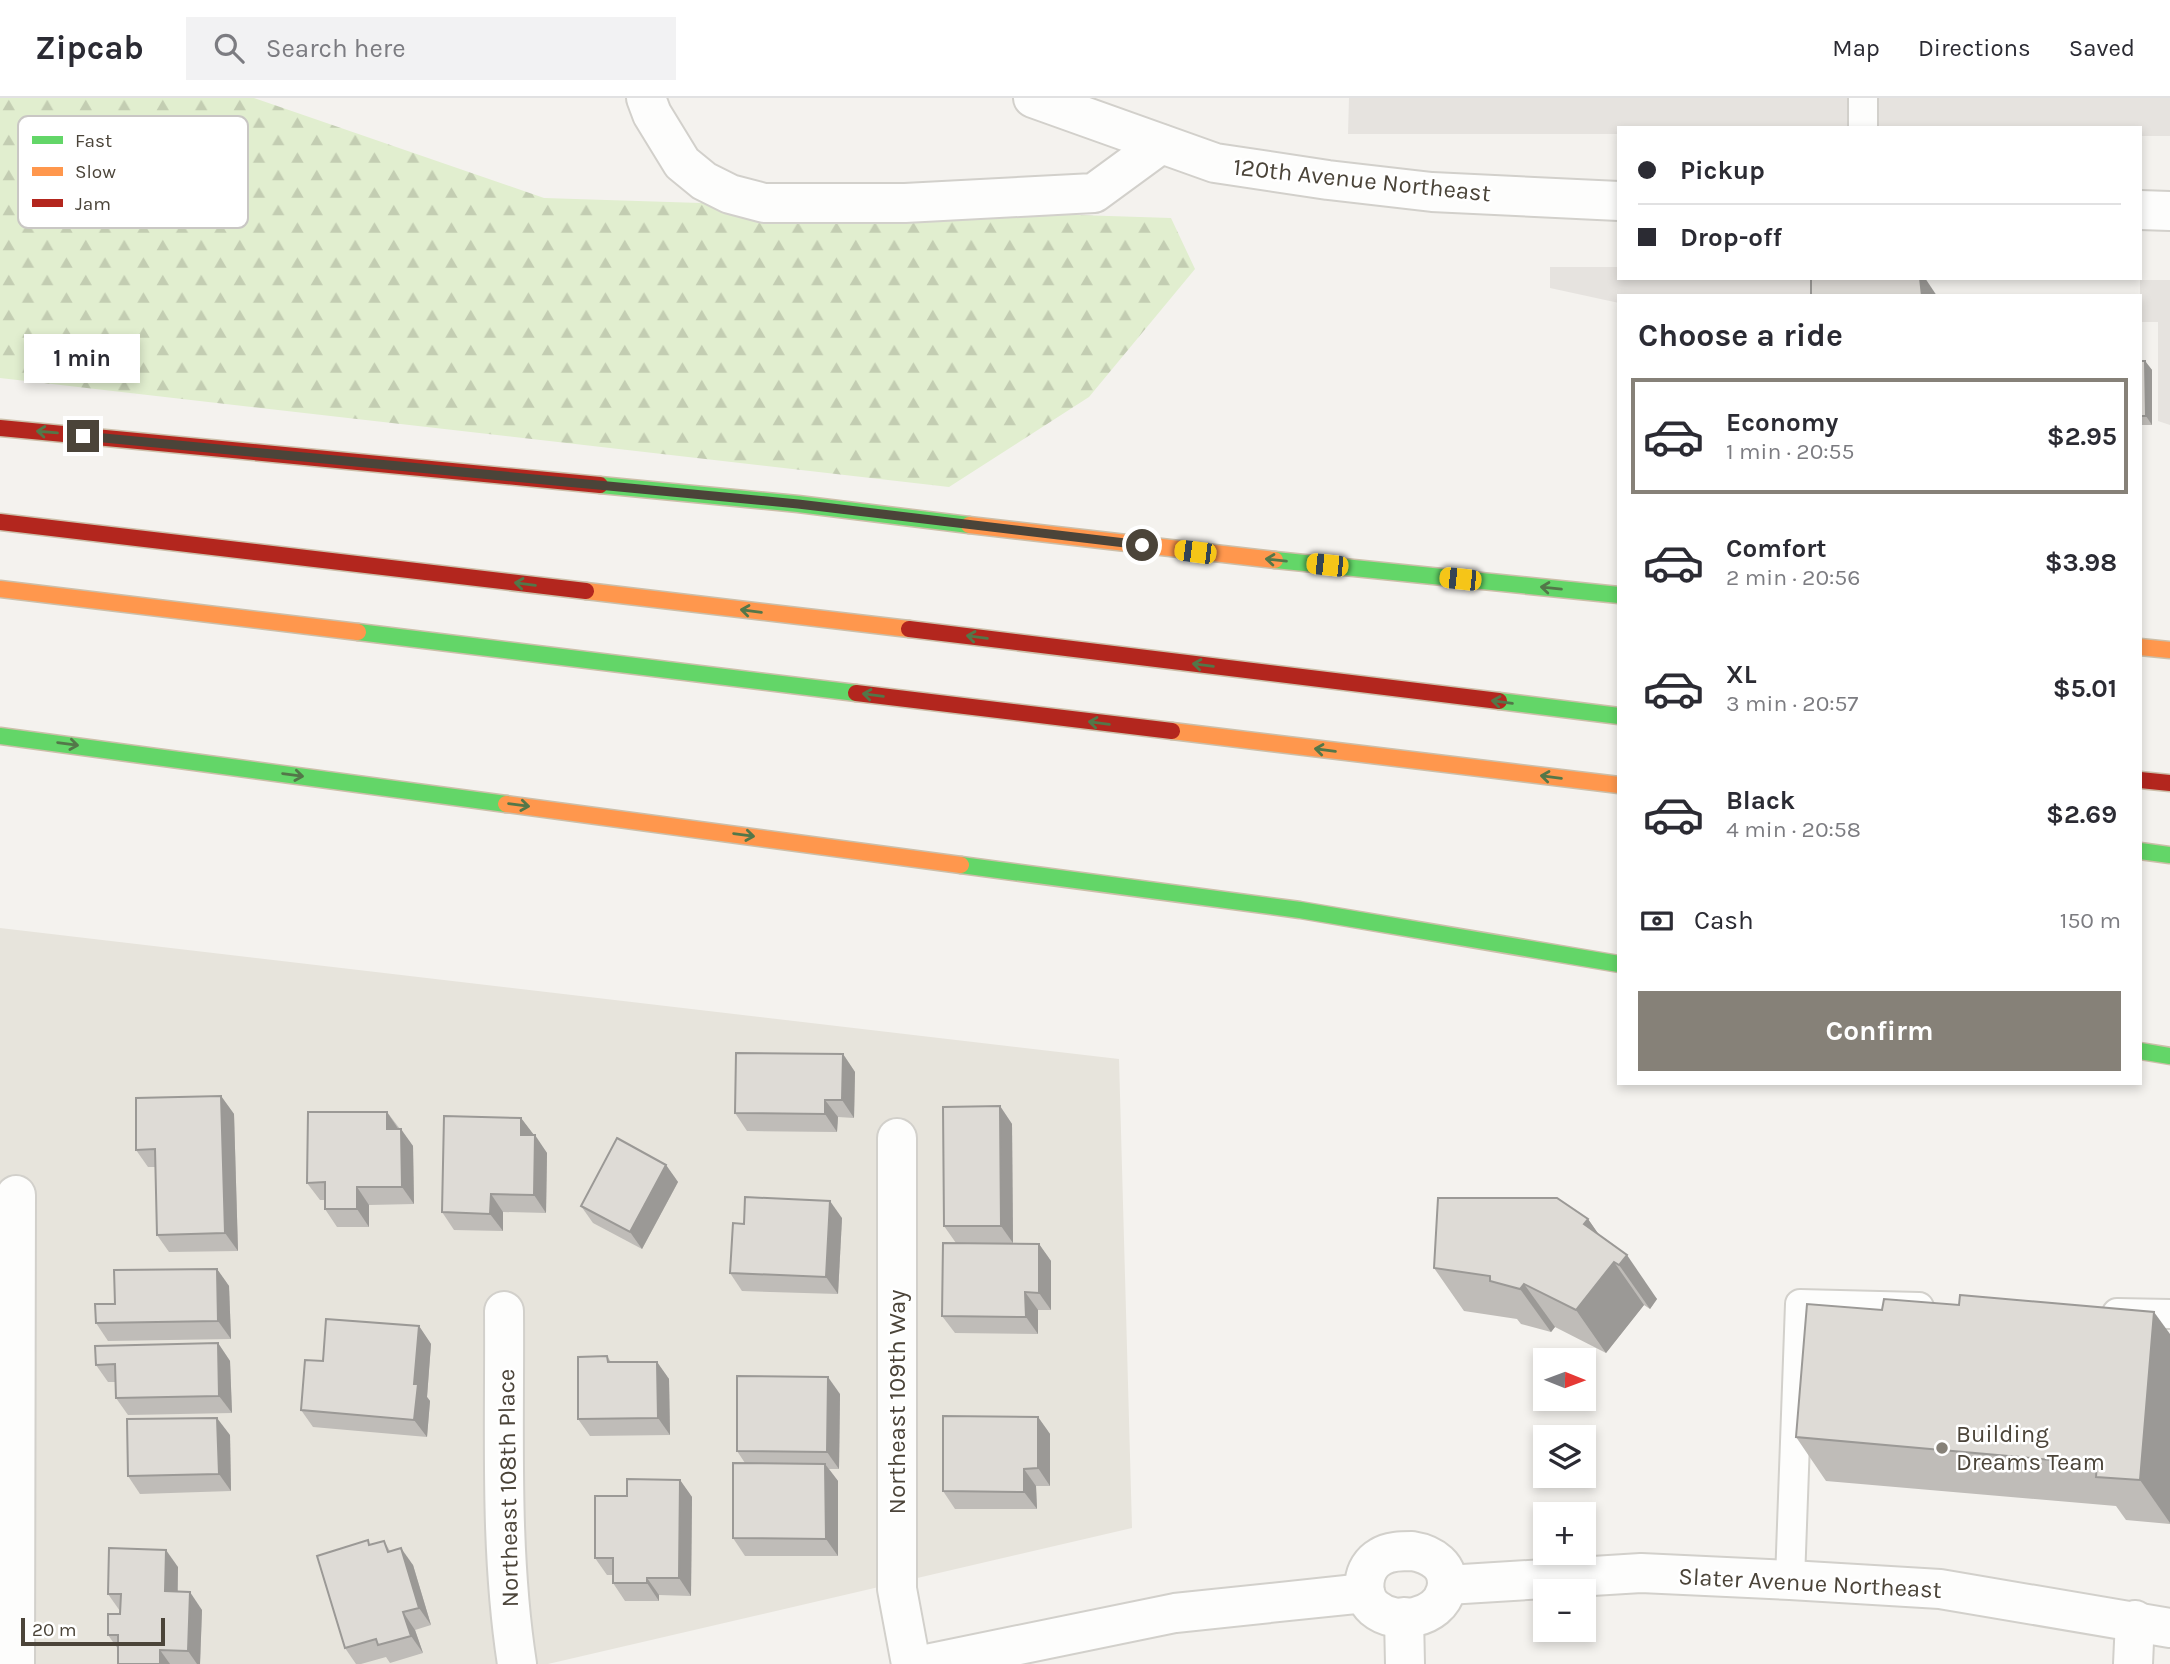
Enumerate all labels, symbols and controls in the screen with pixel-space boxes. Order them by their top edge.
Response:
search box [186,17,676,80]
text: Zipcab [35,29,144,67]
icon: search [210,29,248,67]
text: Search here [266,33,406,64]
text: Map [1832,34,1880,62]
text: Directions [1918,34,2031,62]
text: Saved [2069,34,2135,62]
legend [18,116,248,228]
text: Fast [75,130,112,152]
street label: 120th Avenue Northeast [1232,153,1492,207]
text: Pickup [1680,155,1765,186]
text: Slow [75,161,116,183]
text: Jam [75,193,111,215]
text: Drop-off [1680,222,1782,253]
text: Choose a ride [1638,317,1843,354]
callout: 1 min [25,334,141,384]
text: 1 min [53,345,111,372]
icon: car [1642,405,1705,468]
text: Economy [1726,407,1838,438]
route end [67,420,99,452]
text: $2.95 [2047,421,2117,452]
one-way arrow [37,425,59,438]
text: 1 min · 20:55 [1726,438,1855,465]
route start [1126,529,1158,561]
icon: car [1642,531,1705,594]
text: Comfort [1726,533,1827,564]
car [1173,539,1218,565]
text: $3.98 [2045,547,2117,578]
car [1306,552,1349,578]
one-way arrow [1265,553,1288,566]
text: 2 min · 20:56 [1726,564,1861,591]
car [1439,566,1482,592]
one-way arrow [514,578,537,591]
one-way arrow [1540,581,1563,594]
one-way arrow [740,604,763,617]
one-way arrow [966,630,989,643]
icon: car [1642,657,1705,720]
one-way arrow [1192,659,1215,672]
text: XL [1726,659,1757,690]
text: $5.01 [2053,673,2117,704]
one-way arrow [863,689,885,702]
text: 3 min · 20:57 [1726,690,1858,717]
one-way arrow [1492,696,1514,709]
one-way arrow [1088,717,1111,730]
one-way arrow [56,738,79,751]
one-way arrow [1314,744,1337,757]
one-way arrow [281,768,304,781]
one-way arrow [1540,771,1563,784]
icon: car [1642,783,1705,846]
text: Black [1726,785,1795,816]
one-way arrow [507,799,529,812]
text: $2.69 [2046,799,2117,830]
text: 4 min · 20:58 [1726,816,1861,843]
one-way arrow [732,829,755,842]
icon: cash [1638,902,1676,940]
text: Cash [1694,905,1754,936]
text: 150 m [2060,907,2121,934]
button: Confirm [1638,991,2121,1071]
street label: Northeast 109th Way [883,1290,911,1514]
north arrow [1533,1348,1596,1410]
map controls [1533,1348,1596,1642]
street label: Northeast 108th Place [492,1368,524,1608]
place label: Building Dreams Team [1956,1420,2105,1476]
button: layers [1533,1425,1596,1488]
marker: Building Dreams Team [1934,1440,1950,1456]
button: + [1533,1502,1596,1565]
street label: Slater Avenue Northeast [1678,1562,1942,1604]
button: − [1533,1579,1596,1642]
scale bar [21,1615,164,1647]
text: 20 m [32,1619,77,1641]

